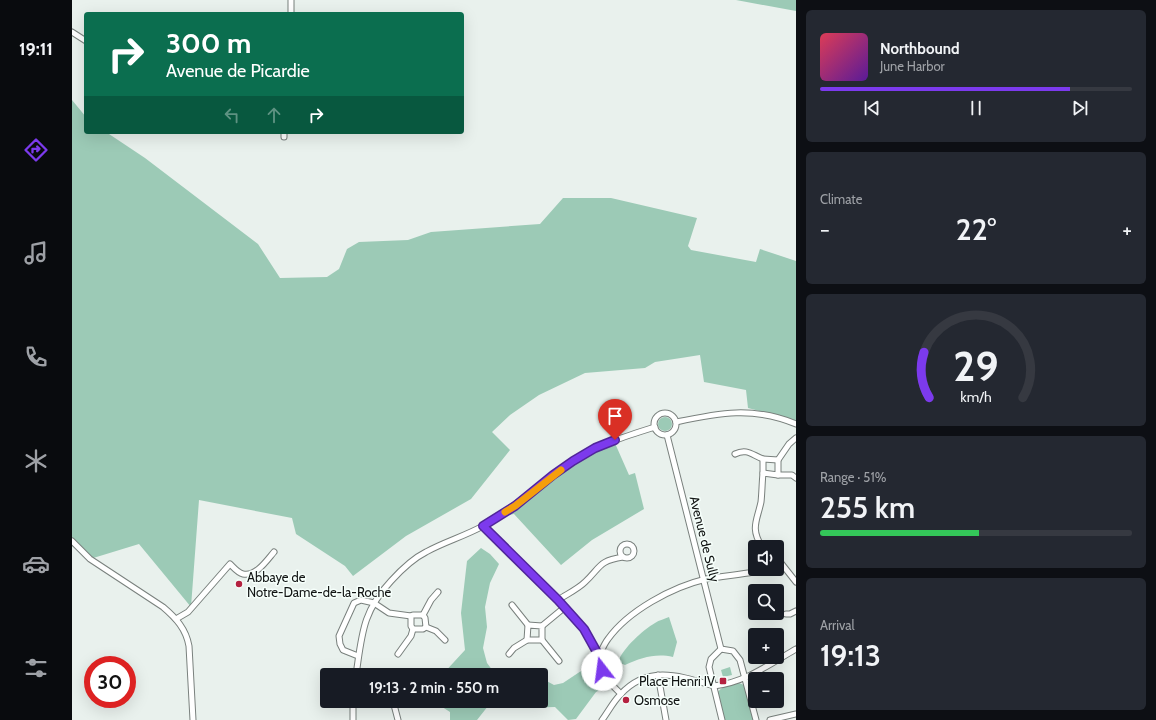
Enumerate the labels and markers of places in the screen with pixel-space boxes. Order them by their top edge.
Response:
pin [598,399,632,440]
place label: Abbaye de Notre-Dame-de-la-Roche [247,569,392,600]
marker: Abbaye de Notre-Dame-de-la-Roche [234,579,244,589]
place label: Place Henri IV [639,673,715,689]
marker: Place Henri IV [718,676,728,686]
place label: Osmose [634,692,680,708]
marker: Osmose [621,695,631,705]

